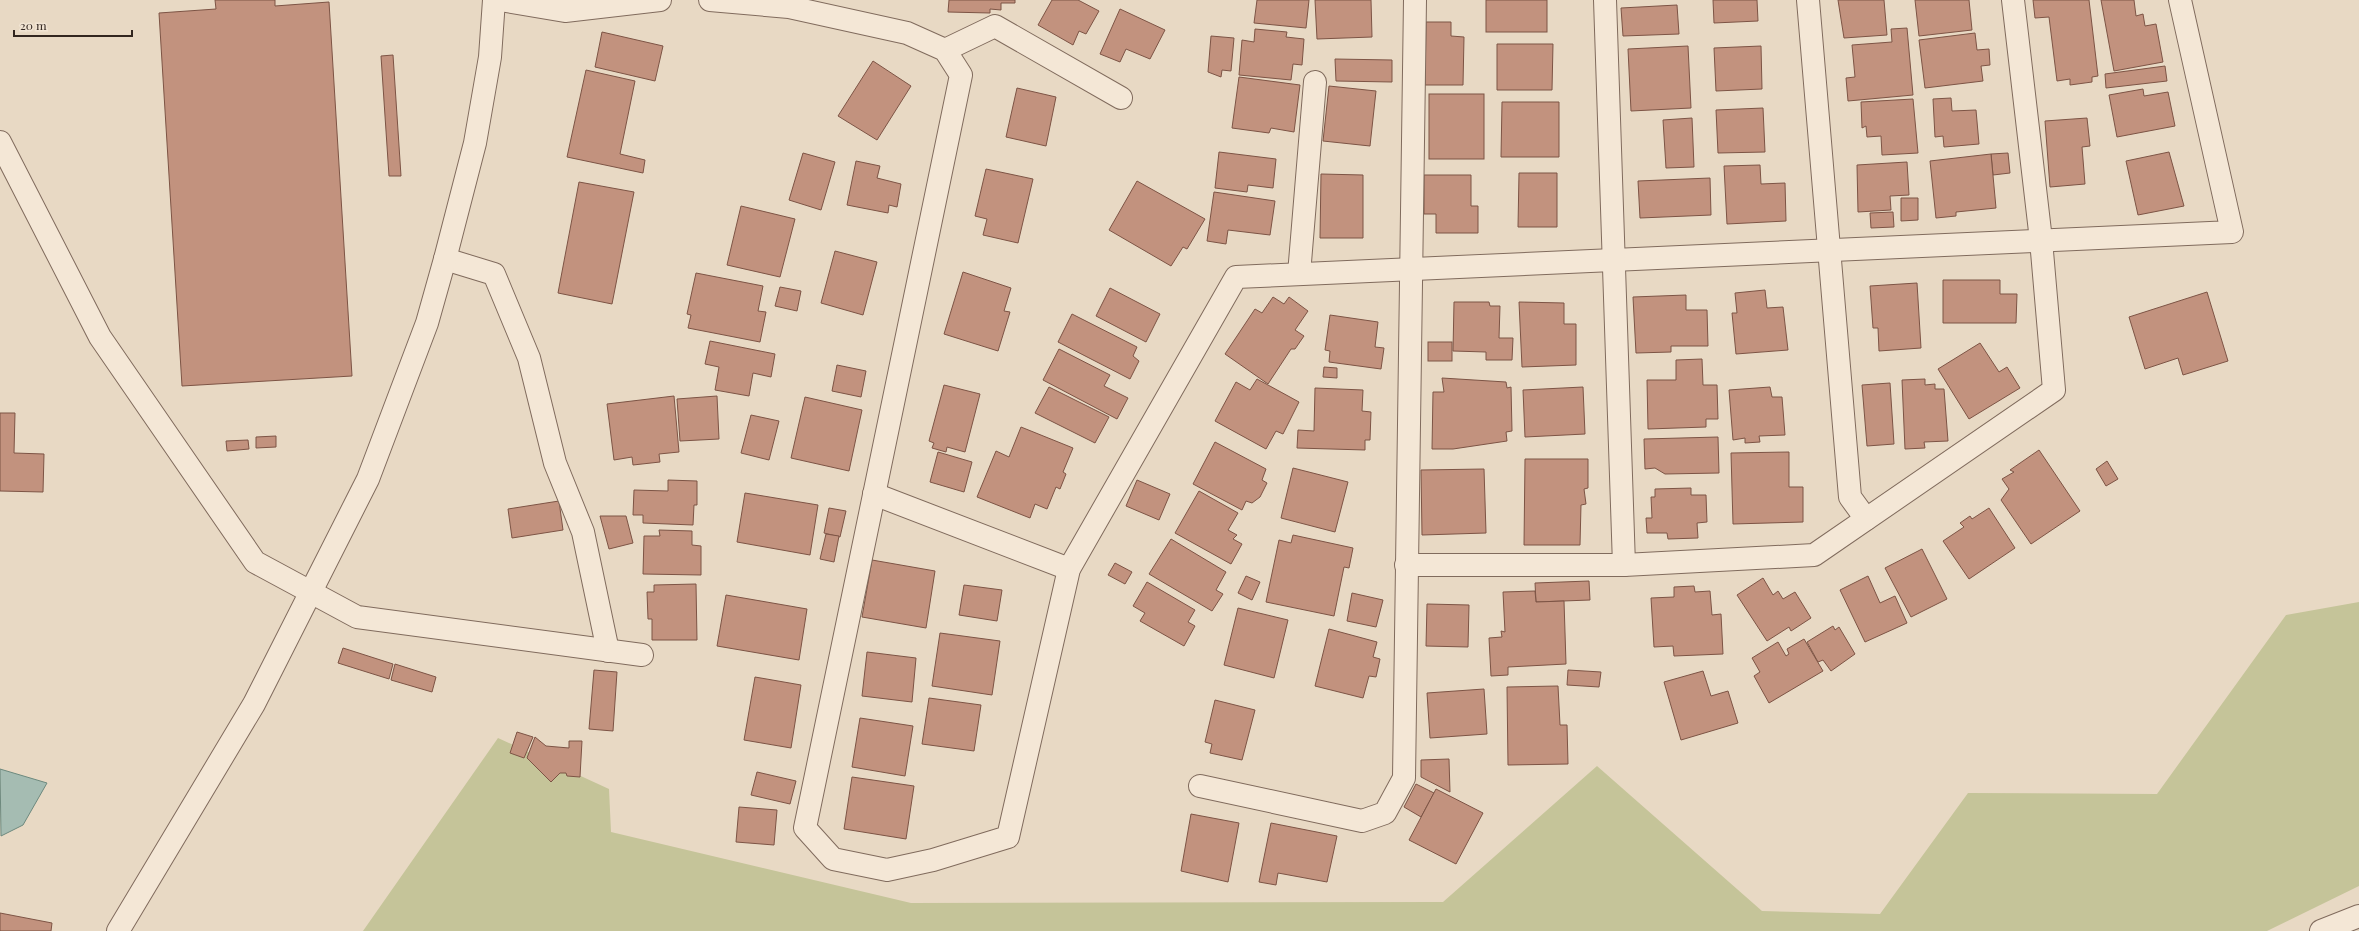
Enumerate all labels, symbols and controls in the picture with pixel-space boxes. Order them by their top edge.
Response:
scale bar [14,12,132,38]
text: 20 m [20,17,47,33]

